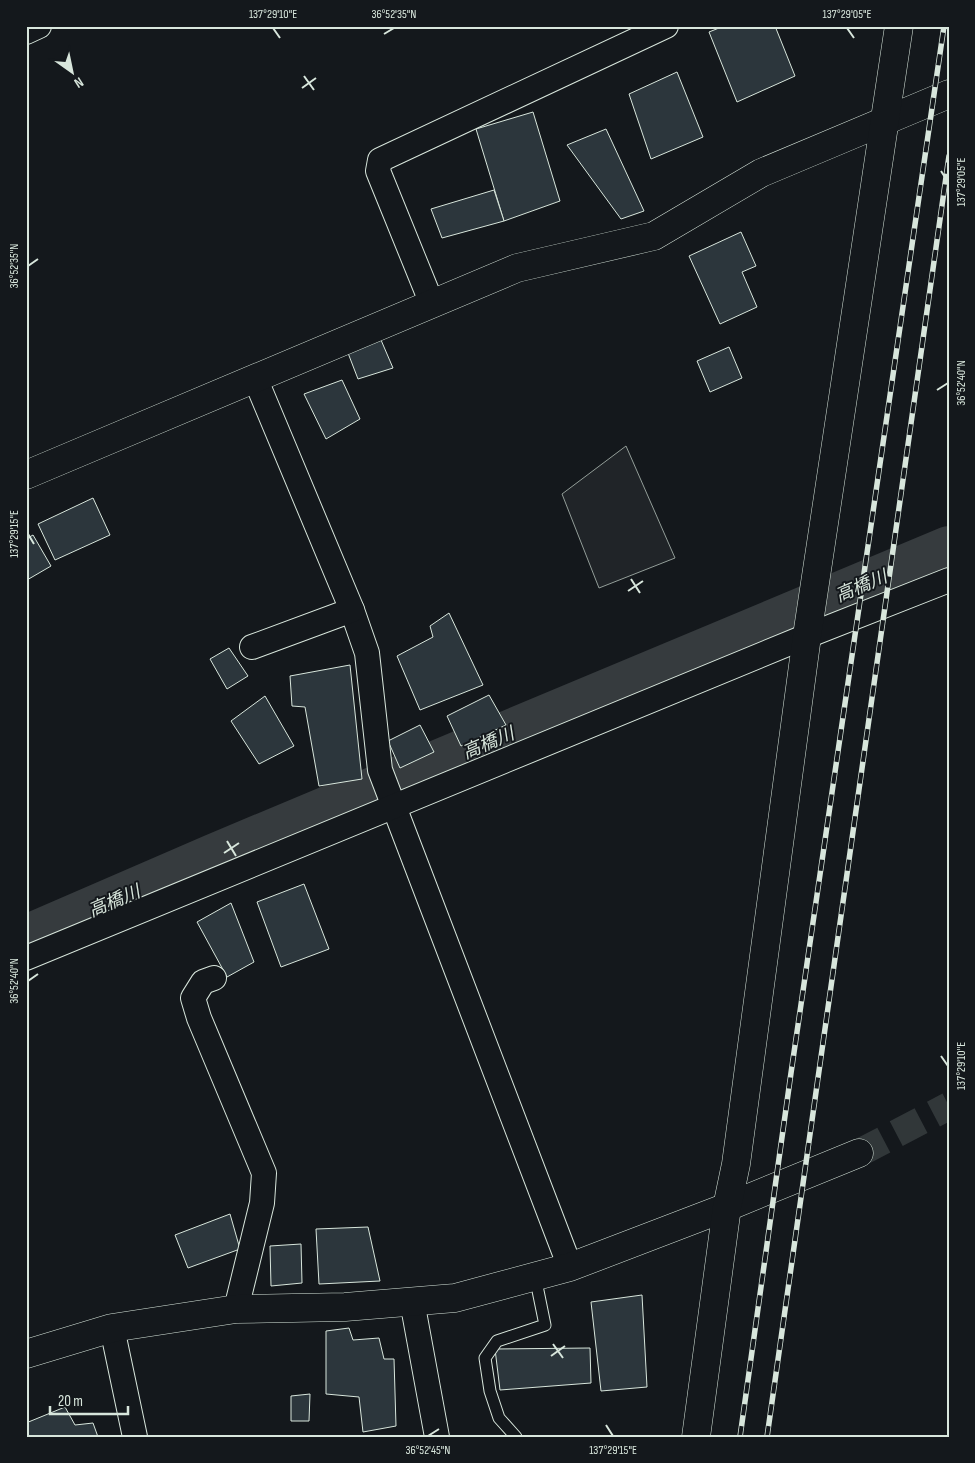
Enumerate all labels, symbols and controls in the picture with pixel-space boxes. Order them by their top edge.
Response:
text: 137°29'10"E [249,7,297,22]
text: 36°52'35"N [372,7,416,22]
text: 137°29'05"E [823,7,871,22]
north arrow [48,48,98,98]
text: N [71,73,87,92]
text: 137°29'05"E [954,158,969,206]
text: 36°52'35"N [7,244,22,288]
text: 36°52'40"N [954,360,969,406]
text: 137°29'15"E [7,510,22,558]
water label: 高橋川 [832,565,892,607]
water label: 高橋川 [459,722,519,764]
water label: 高橋川 [85,880,145,922]
text: 36°52'40"N [7,958,22,1004]
text: 137°29'10"E [954,1042,969,1090]
scale bar [50,1383,128,1415]
text: 20 m [58,1392,83,1411]
text: 36°52'45"N [406,1443,450,1458]
text: 137°29'15"E [589,1443,637,1458]

